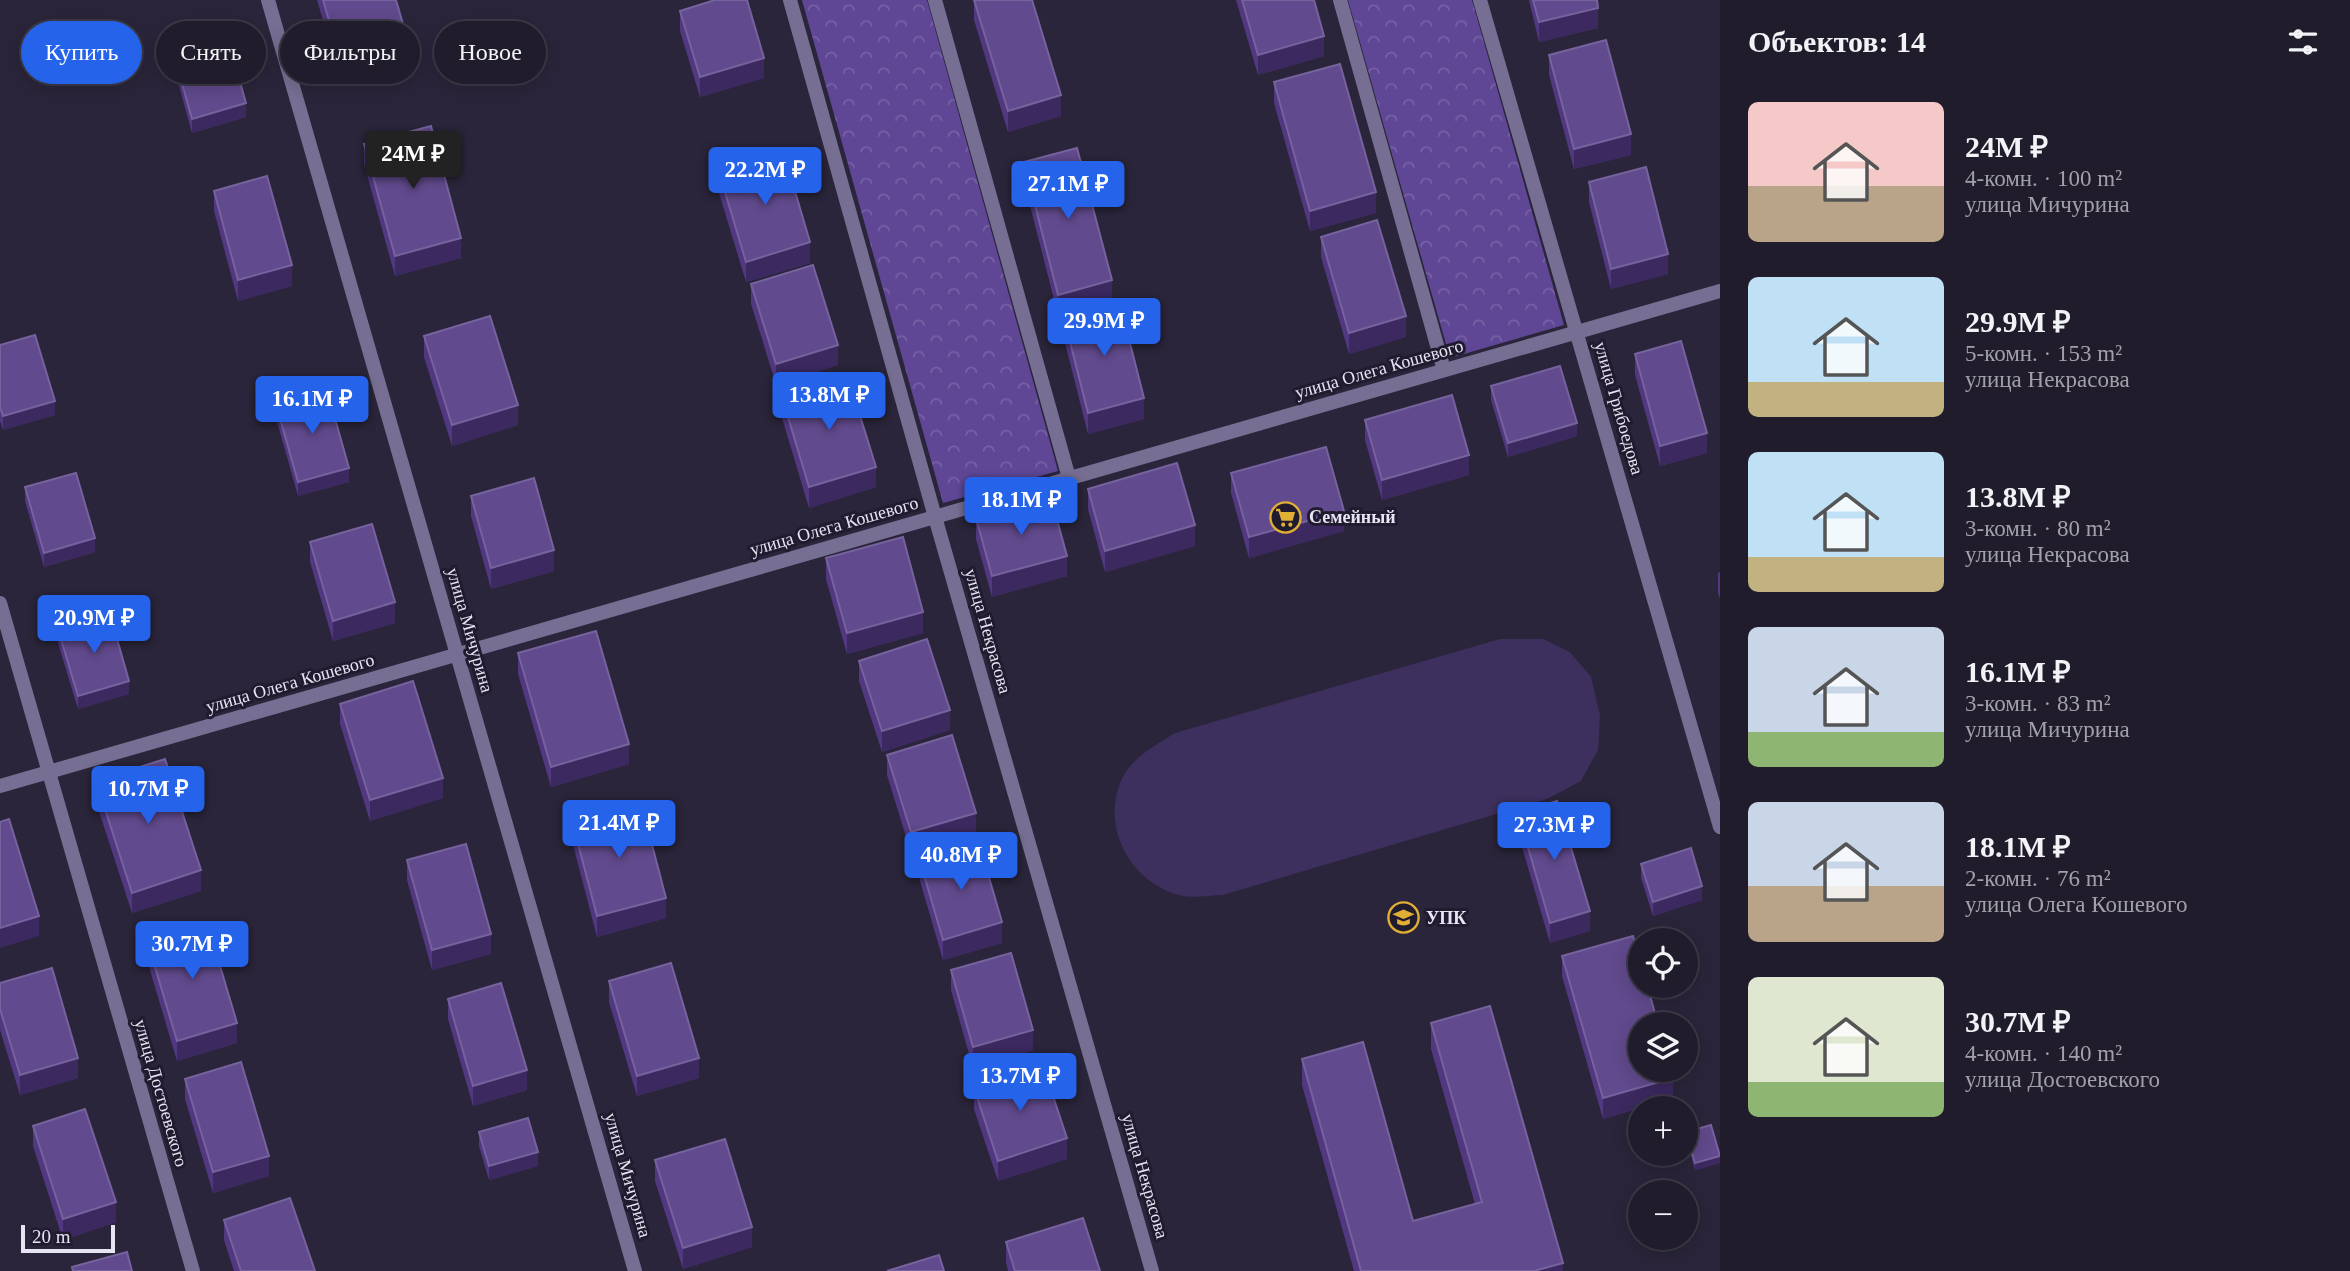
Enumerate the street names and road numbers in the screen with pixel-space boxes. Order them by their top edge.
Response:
street label: улица Олега Кошевого [1293,335,1465,403]
street label: улица Грибоедова [1590,339,1648,477]
street label: улица Олега Кошевого [748,492,920,560]
street label: улица Мичурина [443,565,497,695]
street label: улица Некрасова [961,566,1015,696]
street label: улица Олега Кошевого [204,649,376,717]
street label: улица Достоевского [130,1017,192,1169]
street label: улица Мичурина [601,1110,655,1240]
street label: улица Некрасова [1118,1111,1172,1241]

